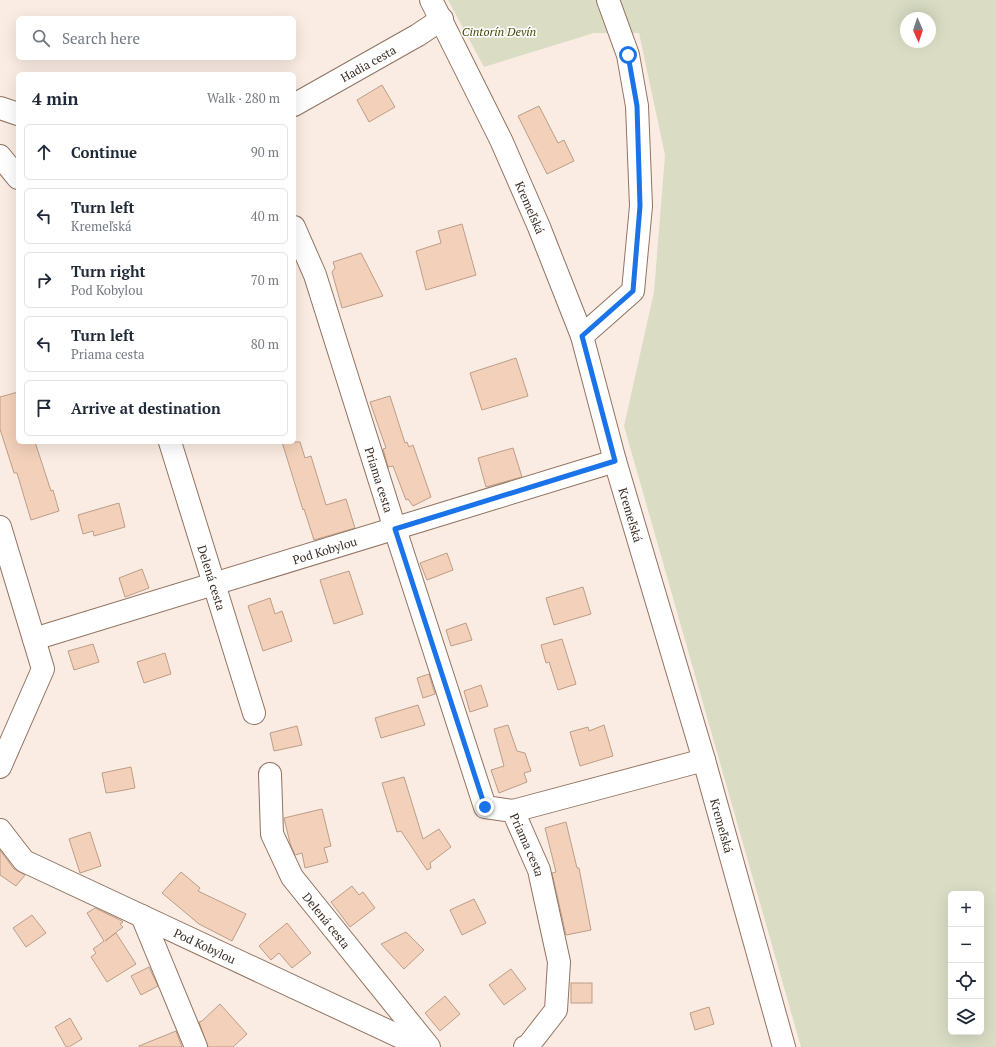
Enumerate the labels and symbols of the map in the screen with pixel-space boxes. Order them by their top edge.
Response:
north arrow [900,12,936,48]
park label: Cintorín Devín [462,24,536,39]
street label: Hadia cesta [338,42,398,85]
route start [619,46,637,64]
street label: Kremeľská [512,179,548,236]
street label: Priama cesta [362,445,397,514]
street label: Kremeľská [616,486,646,544]
street label: Pod Kobylou [291,533,359,567]
street label: Delená cesta [195,543,229,612]
street label: Kremeľská [708,797,737,855]
route end [476,798,494,816]
street label: Priama cesta [507,811,548,878]
street label: Delená cesta [300,889,354,951]
street label: Pod Kobylou [172,925,238,966]

